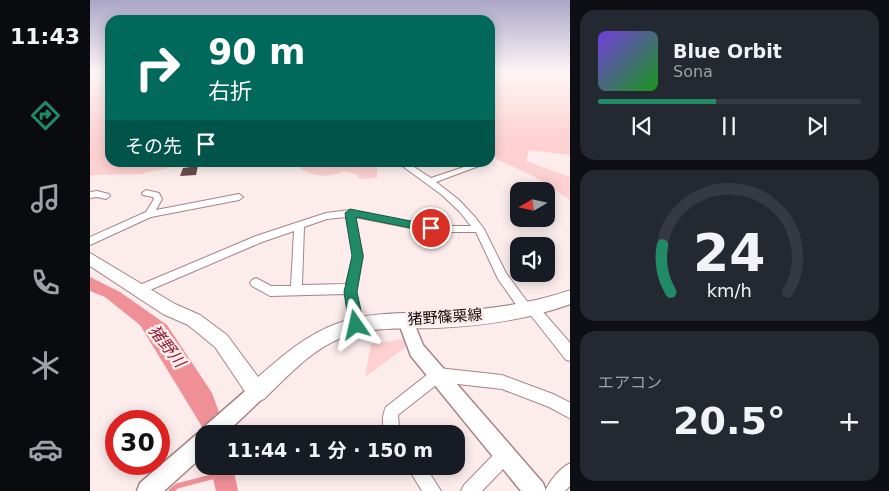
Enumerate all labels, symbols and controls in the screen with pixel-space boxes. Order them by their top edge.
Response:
text: 11:43 [10,24,80,49]
text: 90 m [208,32,305,72]
icon: right [125,35,190,100]
text: Blue Orbit [673,40,782,62]
text: Sona [673,62,713,81]
text: 右折 [208,79,252,104]
icon: directions [28,98,63,133]
icon: previous [628,112,656,140]
icon: pause [715,112,743,140]
icon: next [803,112,831,140]
icon: arrive [192,130,220,158]
text: その先 [125,135,182,157]
icon: music [28,181,63,216]
north arrow [510,182,555,228]
map controls [510,182,555,282]
pin [410,207,452,249]
icon: arrive [417,214,445,242]
text: 24 [693,223,766,283]
button: sound [510,237,555,282]
icon: phone [28,265,63,300]
text: km/h [707,280,752,301]
position arrow [329,298,381,350]
street label: 猪野篠栗線 [407,305,483,329]
water label: 猪野川 [145,321,190,372]
icon: climate [28,348,63,383]
text: エアコン [598,373,662,392]
text: 20.5° [673,399,786,443]
text: − [598,405,621,438]
text: + [838,405,861,438]
speed limit sign: 30 [105,410,170,475]
icon: car [28,432,63,467]
text: 11:44 · 1 分 · 150 m [227,439,433,461]

